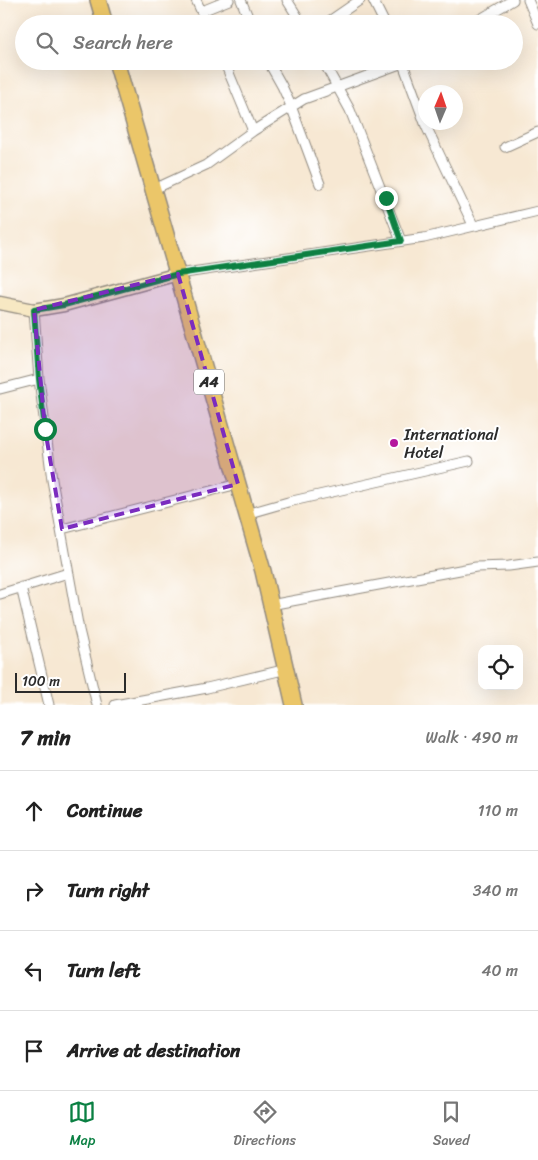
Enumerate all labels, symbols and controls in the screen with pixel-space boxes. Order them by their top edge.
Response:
search box [15,15,523,70]
text: Search here [73,26,173,59]
icon: search [33,29,61,57]
north arrow [418,85,463,130]
route end [375,187,398,210]
road number: A4 [194,370,224,394]
route start [34,418,57,441]
place label: International Hotel [403,420,499,467]
marker: International Hotel [388,437,400,449]
map controls [478,645,523,690]
button: locate [478,645,523,690]
text: 100 m [22,669,60,694]
scale bar [15,670,126,693]
text: 7 min [20,719,71,757]
text: Walk · 490 m [426,723,518,752]
text: Continue [67,794,143,827]
text: 110 m [478,796,518,825]
icon: ahead [20,797,48,825]
text: Turn right [67,874,149,907]
text: 340 m [473,876,518,905]
icon: right [20,877,48,905]
text: Turn left [67,954,140,987]
text: 40 m [481,956,518,985]
icon: left [20,957,48,985]
text: Arrive at destination [67,1034,240,1067]
icon: arrive [20,1037,48,1065]
tab: Map [68,1098,96,1153]
tab: Directions [233,1098,296,1153]
tab: Saved [433,1098,470,1153]

